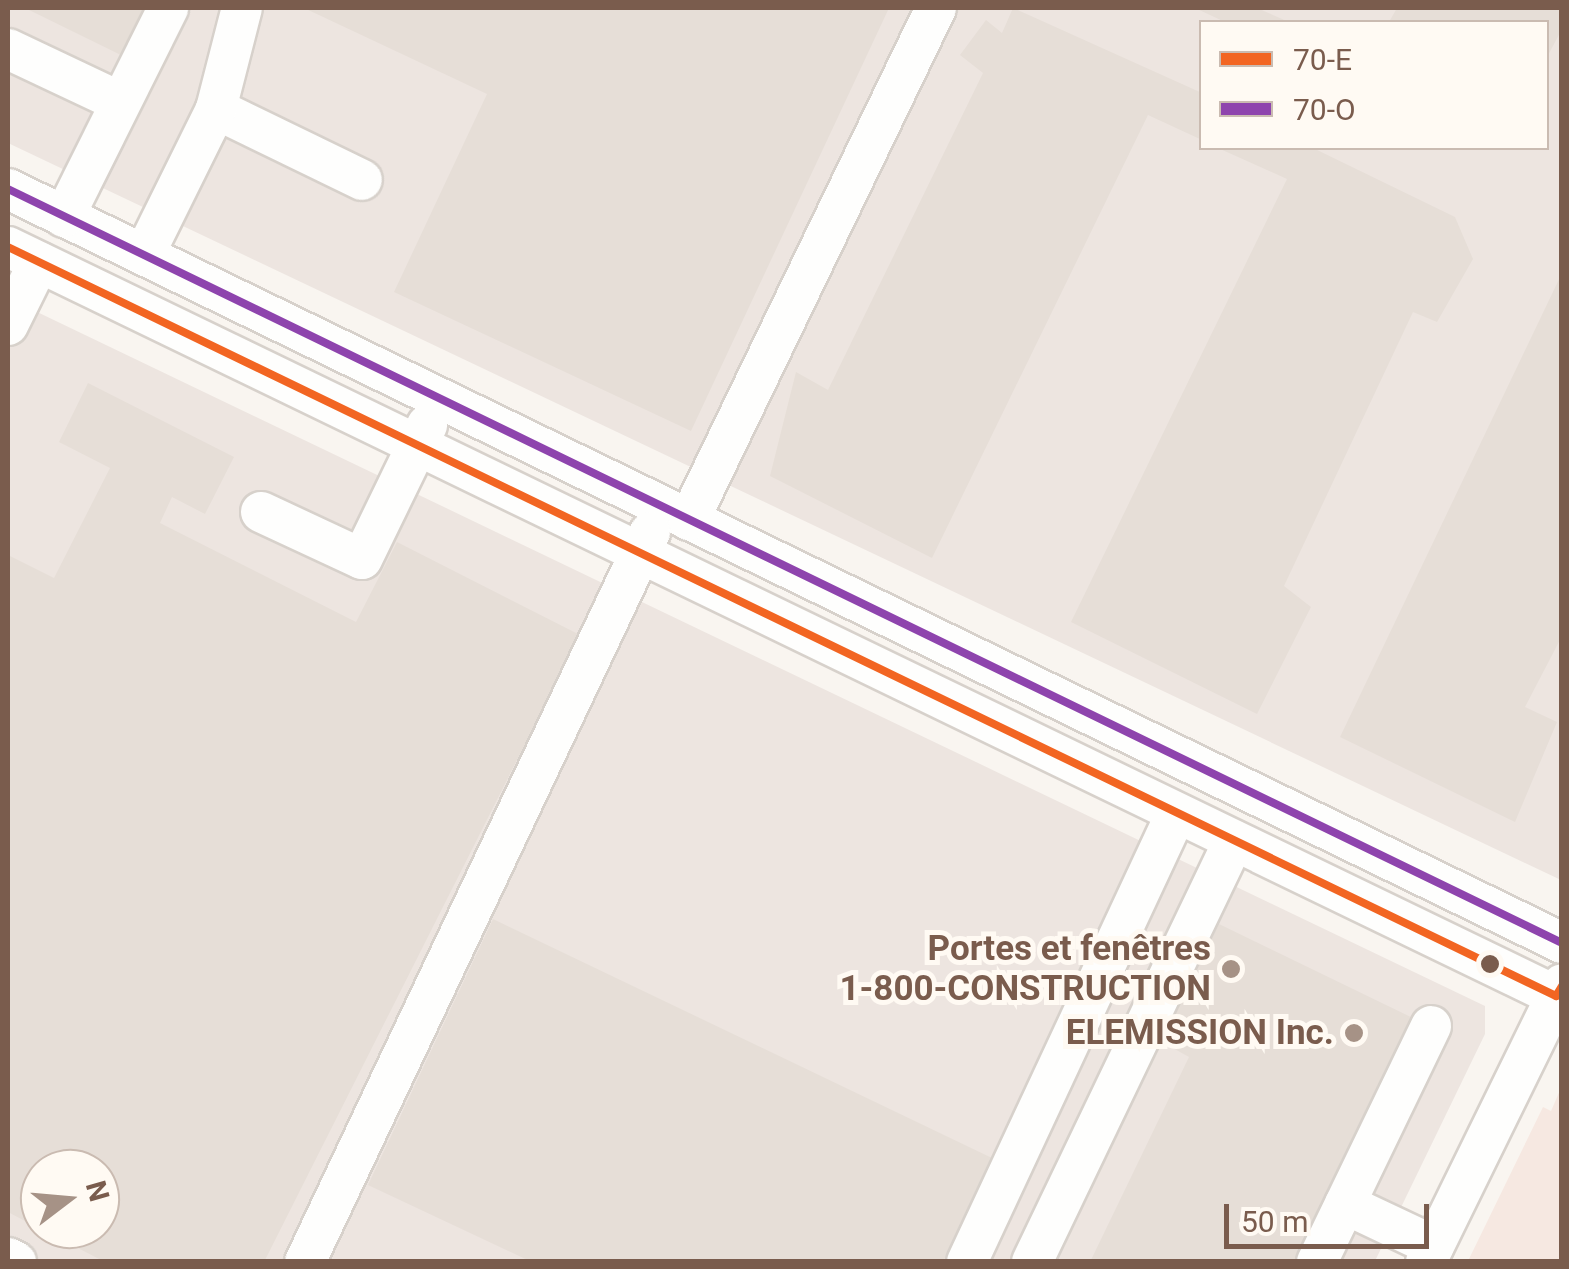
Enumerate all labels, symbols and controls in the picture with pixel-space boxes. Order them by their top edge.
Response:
legend [1199,20,1549,150]
text: 70-E [1293,42,1352,77]
text: 70-O [1293,92,1356,127]
place label: Portes et fenêtres 1-800-CONSTRUCTION [839,928,1211,1010]
unlabelled marker [1480,954,1500,974]
marker: Portes et fenêtres 1-800-CONSTRUCTION [1220,958,1242,980]
place label: ELEMISSION Inc. [1066,1012,1334,1054]
marker: ELEMISSION Inc. [1343,1022,1365,1044]
north arrow [20,1149,120,1249]
text: N [79,1177,116,1205]
scale bar [1229,1184,1434,1246]
text: 50 m [1241,1204,1308,1239]

